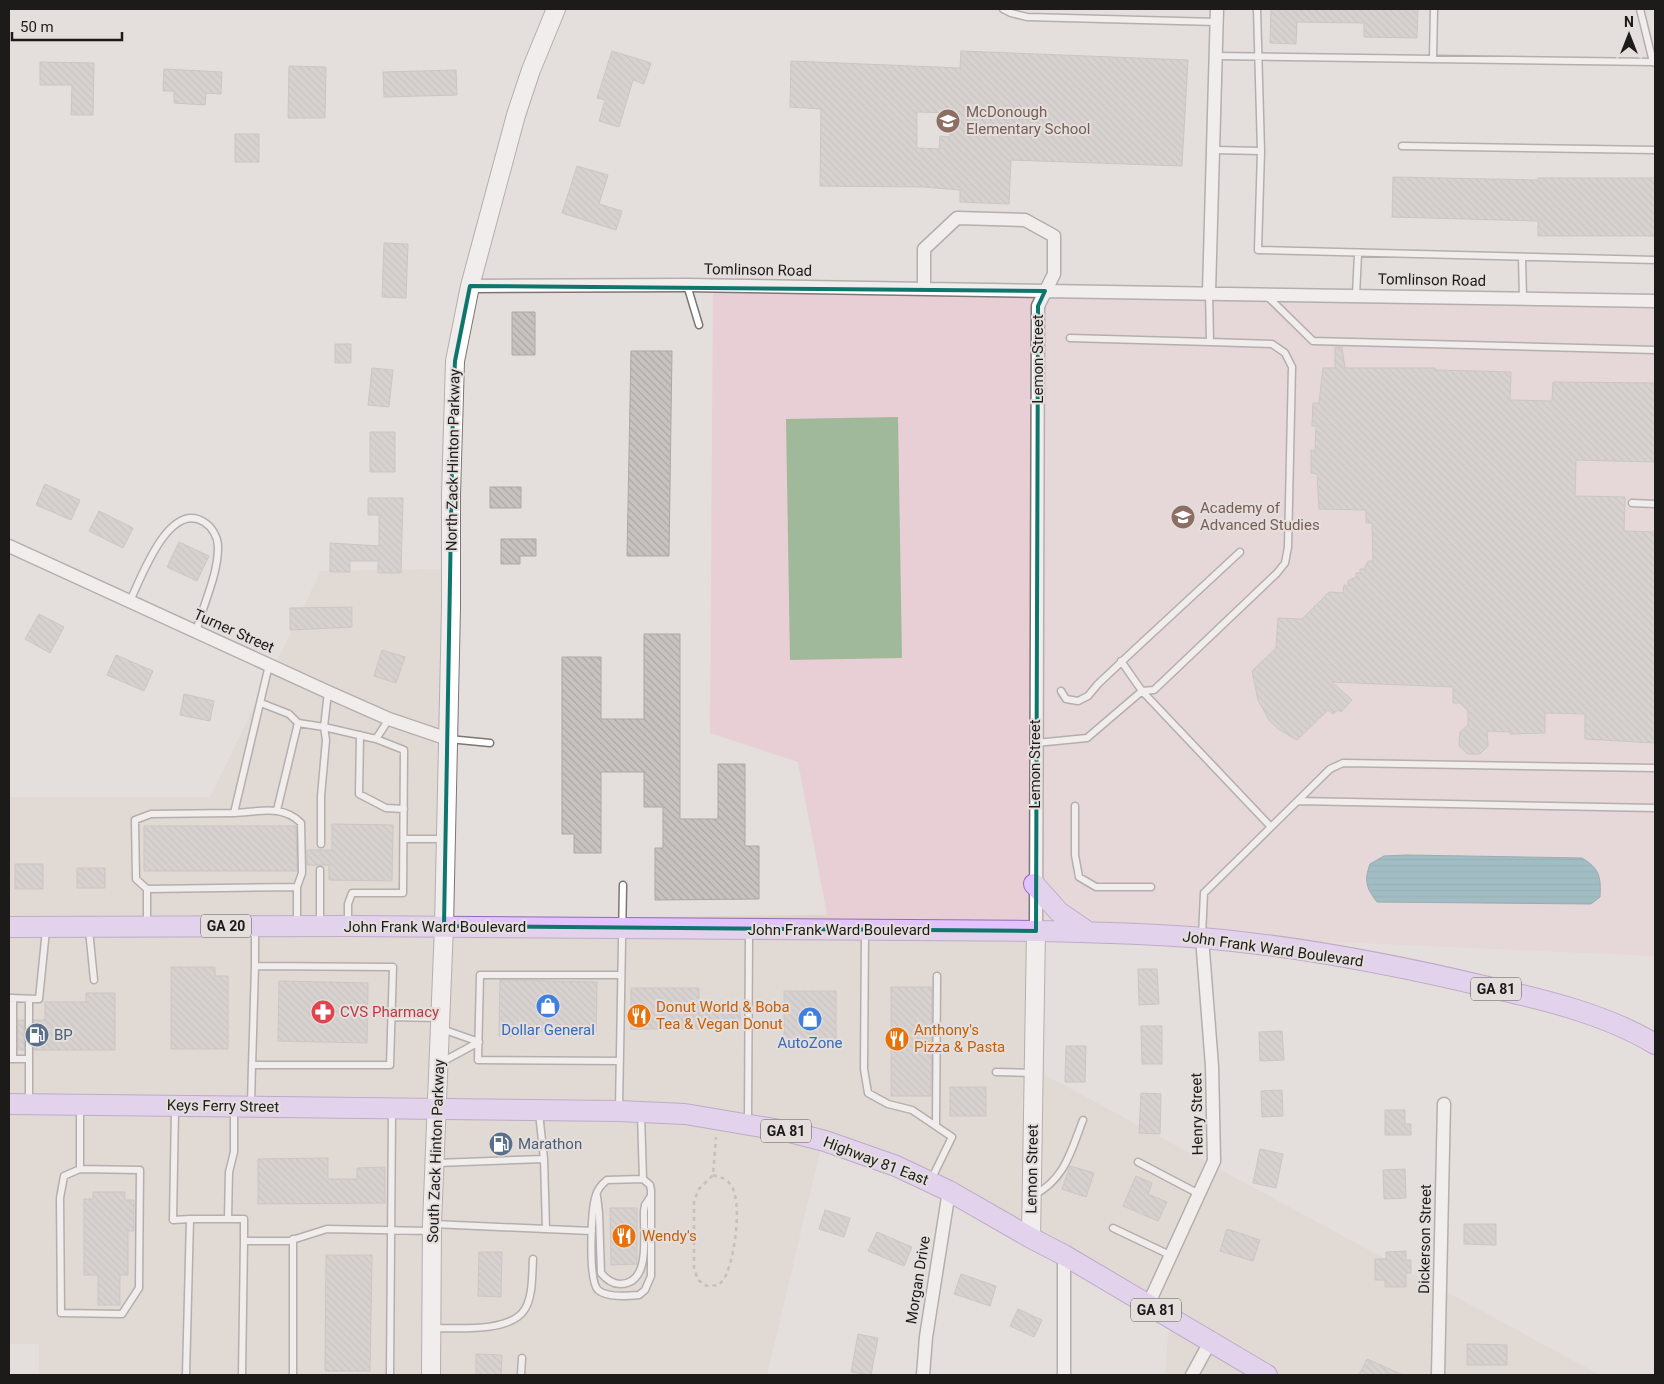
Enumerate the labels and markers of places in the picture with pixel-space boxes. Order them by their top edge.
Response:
place label: McDonough Elementary School [966,103,1090,138]
school or university icon: McDonough Elementary School [935,108,961,134]
place label: Academy of Advanced Studies [1200,499,1320,534]
school or university icon: Academy of Advanced Studies [1170,504,1196,530]
shop icon: Dollar General [535,993,561,1019]
place label: Donut World & Boba Tea & Vegan Donut [656,998,790,1033]
pharmacy icon: CVS Pharmacy [310,999,336,1025]
place label: CVS Pharmacy [340,1003,439,1021]
restaurant icon: Donut World & Boba Tea & Vegan Donut [626,1003,652,1029]
shop icon: AutoZone [797,1006,823,1032]
place label: Dollar General [501,1021,595,1039]
place label: Anthony's Pizza & Pasta [914,1021,1005,1056]
fuel station icon: BP [24,1022,50,1048]
place label: BP [54,1026,73,1044]
restaurant icon: Anthony's Pizza & Pasta [884,1026,910,1052]
place label: AutoZone [778,1034,842,1052]
fuel station icon: Marathon [488,1131,514,1157]
place label: Marathon [518,1135,582,1153]
restaurant icon: Wendy's [611,1223,637,1249]
place label: Wendy's [642,1227,697,1245]

